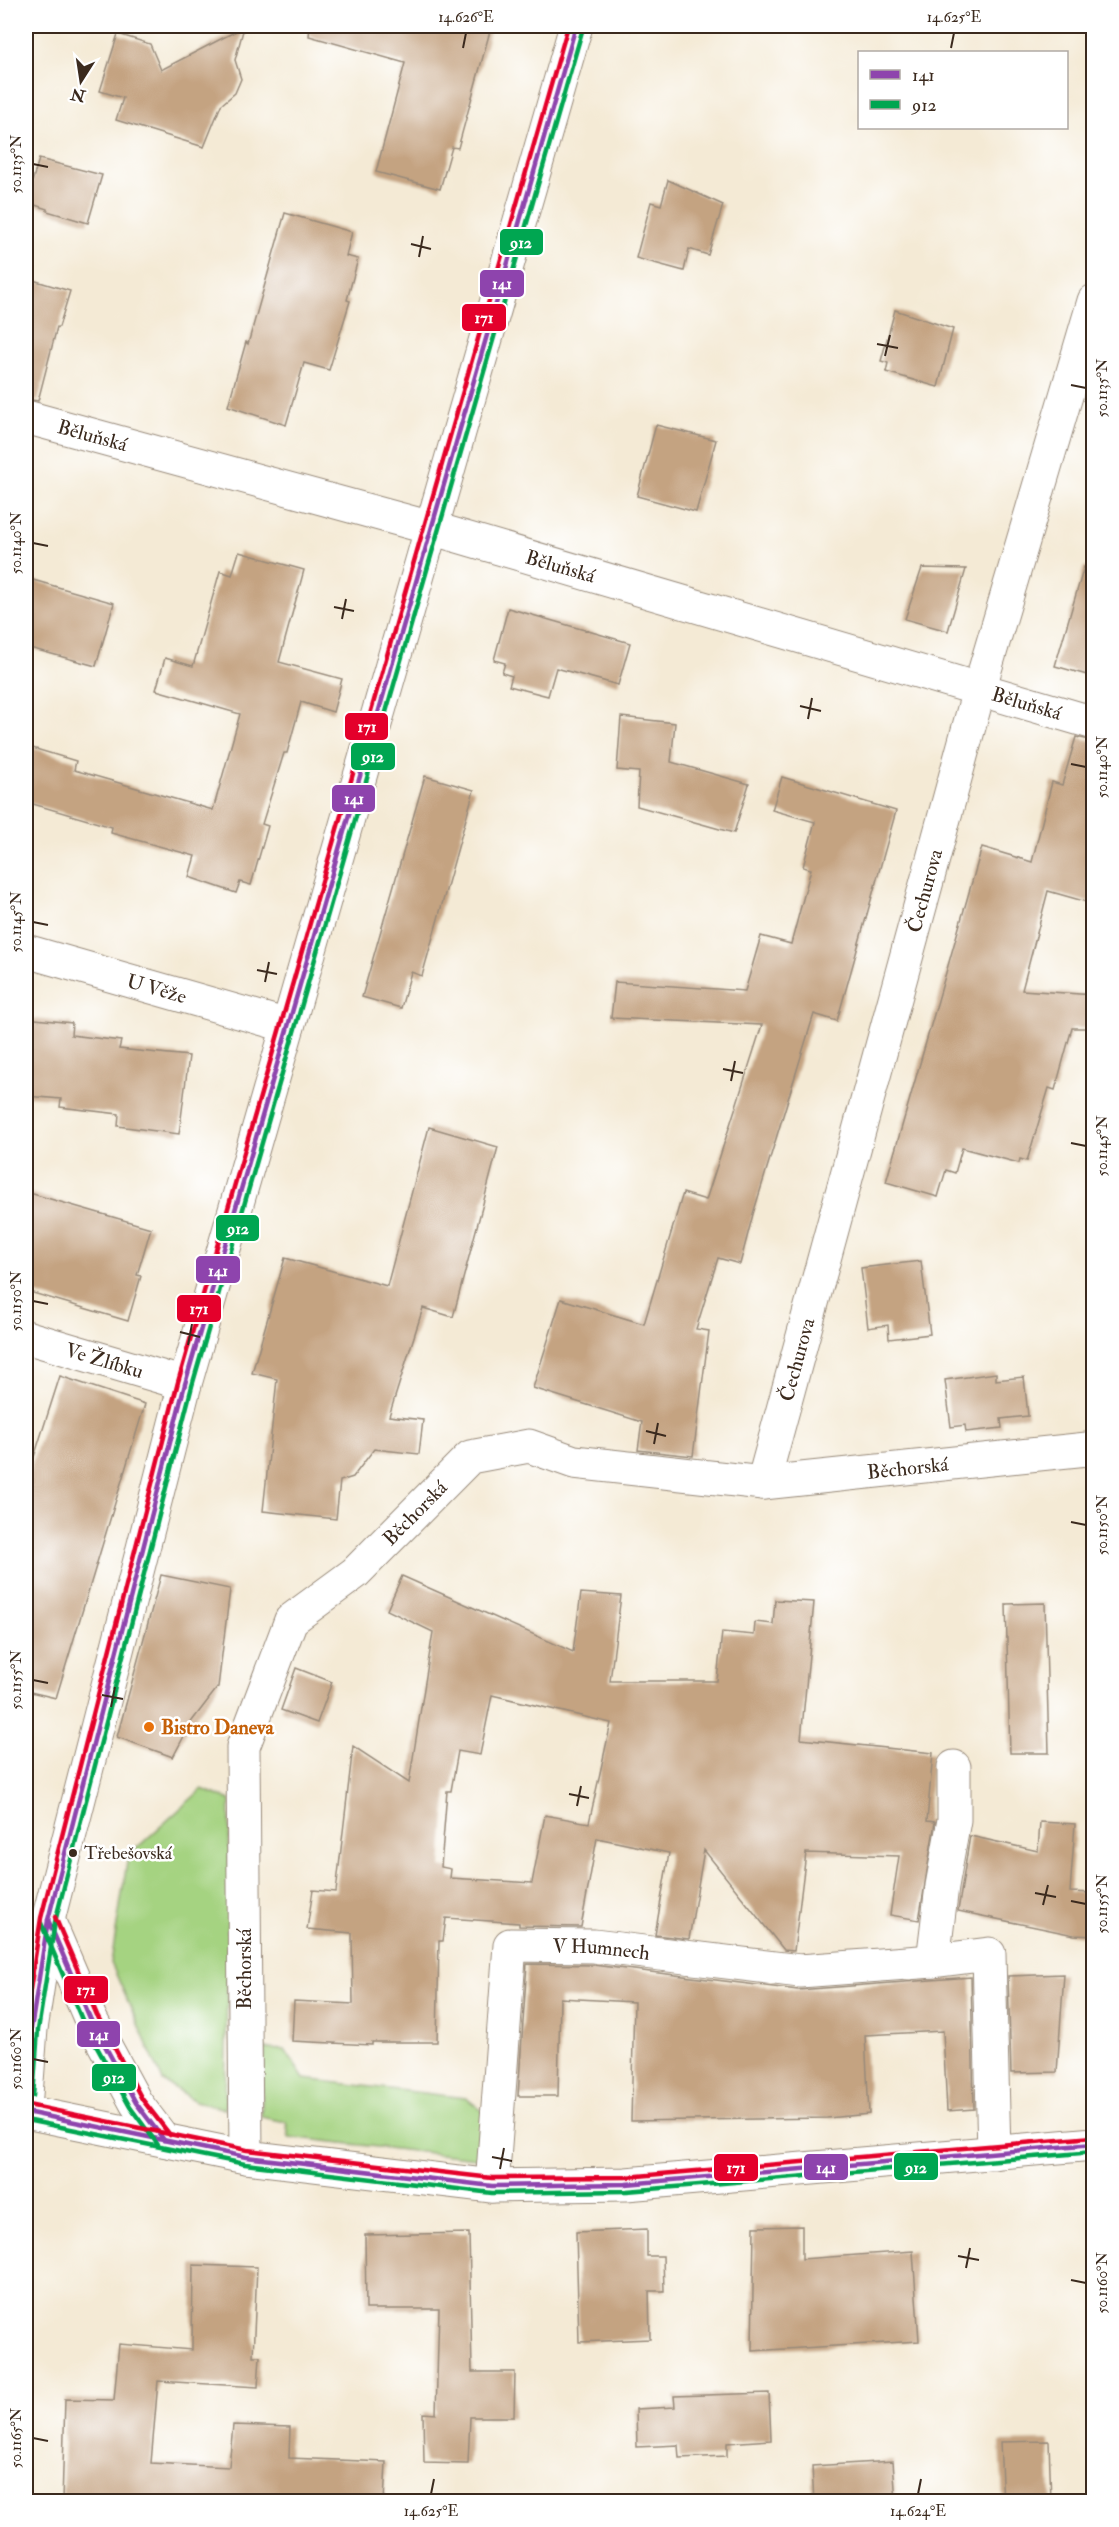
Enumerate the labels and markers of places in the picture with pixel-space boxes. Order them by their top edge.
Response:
place label: Bistro Daneva [161,1715,275,1740]
marker: Bistro Daneva [142,1720,156,1734]
place label: Třebešovská [84,1842,173,1865]
marker: Třebešovská [67,1847,79,1859]

